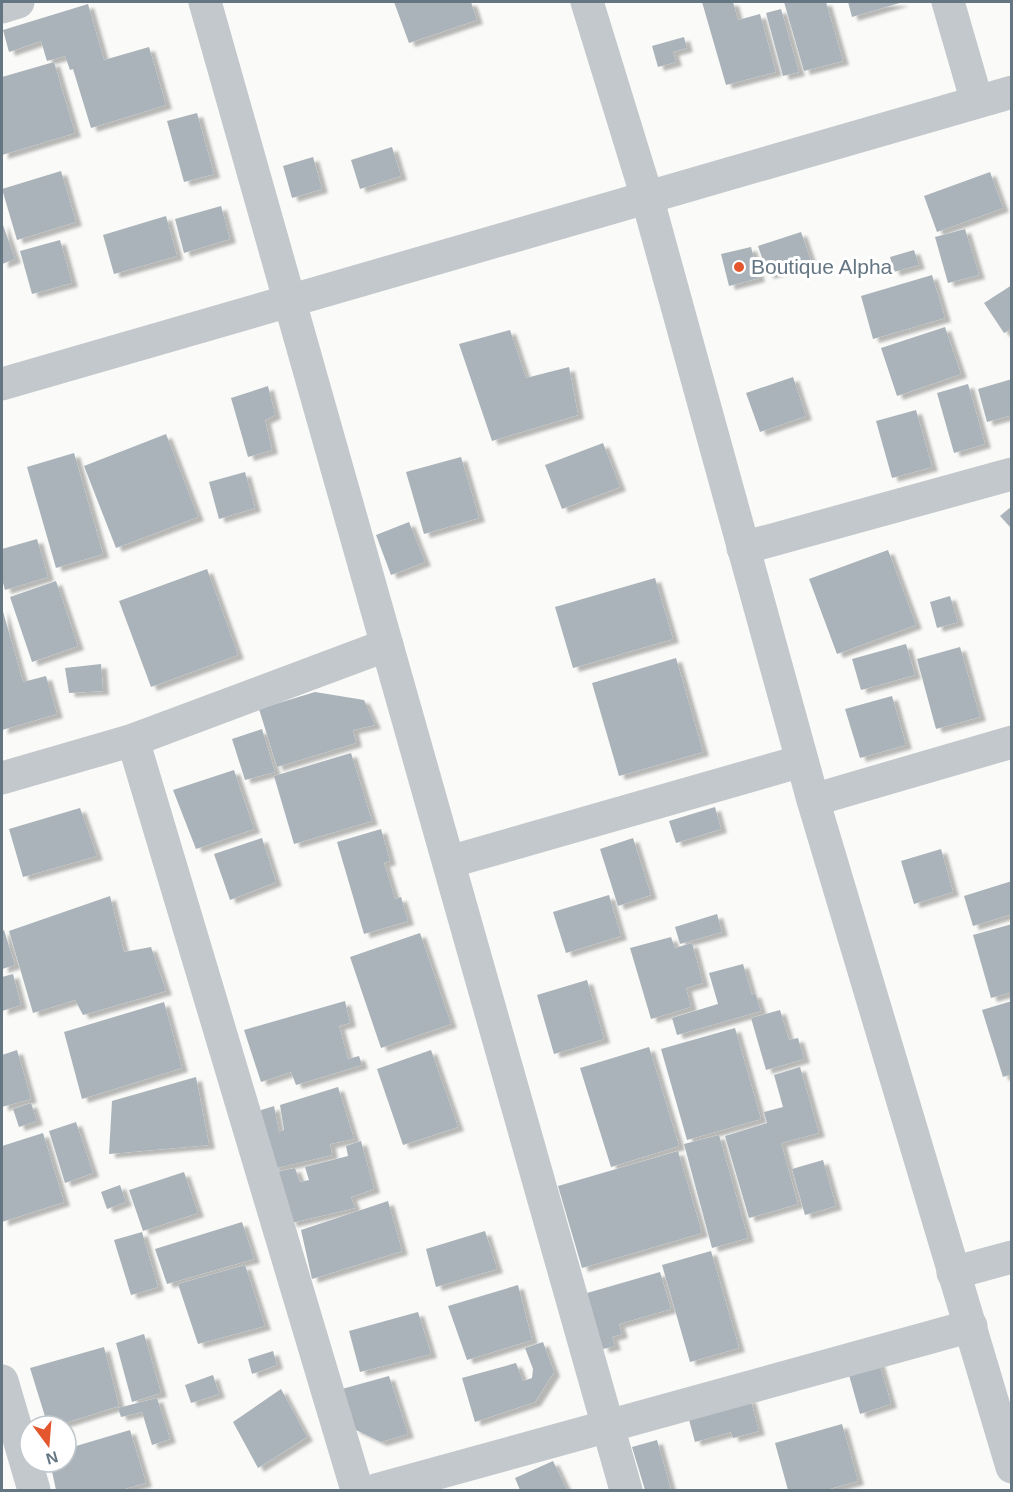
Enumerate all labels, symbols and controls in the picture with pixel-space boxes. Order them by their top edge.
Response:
place label: Boutique Alpha [751,255,893,278]
marker: Boutique Alpha [732,260,746,274]
north arrow [18,1414,78,1474]
text: N [44,1448,60,1468]

